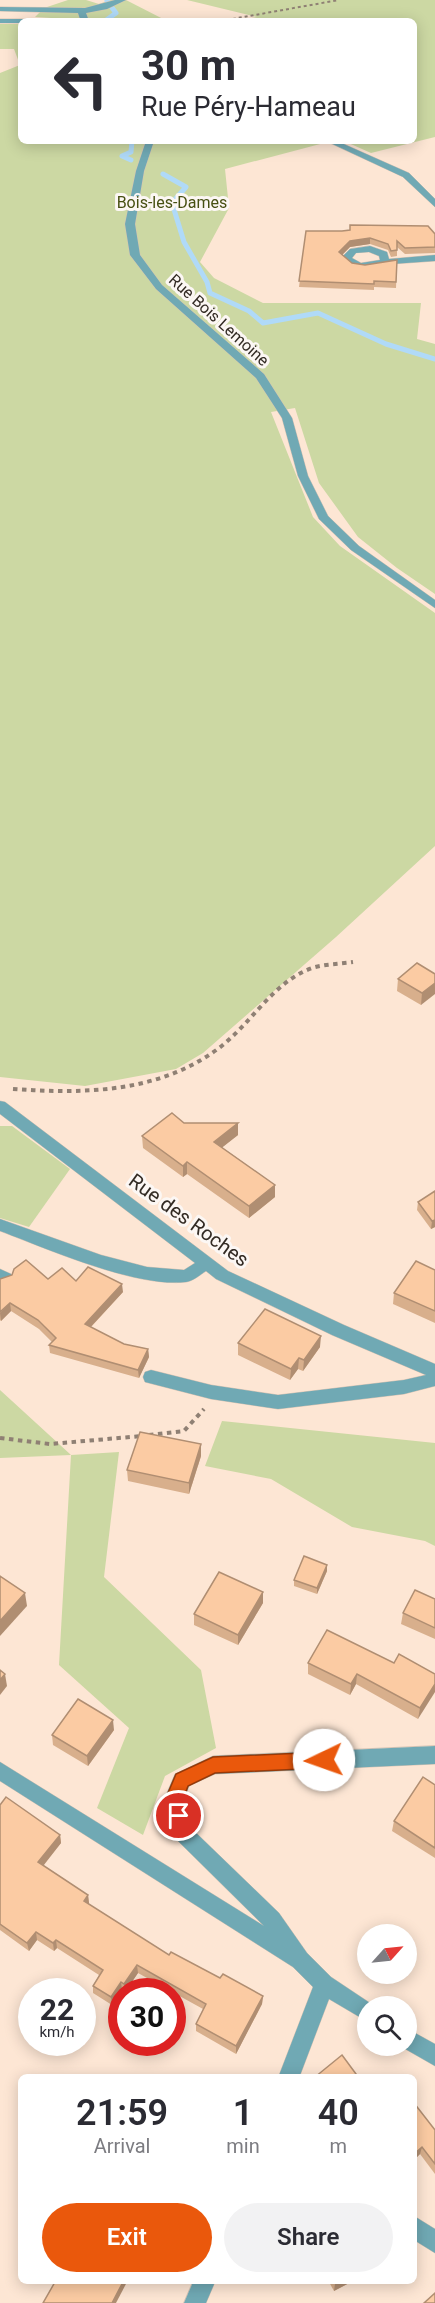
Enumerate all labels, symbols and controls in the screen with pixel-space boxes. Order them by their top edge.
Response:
text: 30 m [141,41,236,90]
icon: left [42,42,120,120]
text: Rue Péry-Hameau [141,91,356,123]
park label: Bois-les-Dames [117,193,227,212]
street label: Rue Bois Lemoine [165,270,273,370]
street label: Rue des Roches [124,1168,254,1272]
position arrow [292,1728,356,1792]
pin [153,1790,204,1841]
icon: arrive [162,1799,195,1832]
north arrow [357,1924,417,1984]
map controls [357,1924,417,2056]
speed limit sign: 30 [108,1978,186,2056]
text: 22 [40,1992,74,2027]
button: search [357,1996,417,2056]
text: km/h [39,2023,75,2041]
text: 21:59 [76,2092,168,2134]
text: 1 [233,2092,253,2134]
text: 40 [318,2092,359,2134]
text: Arrival [94,2134,150,2158]
text: min [226,2134,260,2158]
text: m [330,2134,347,2158]
button: Exit [42,2203,212,2272]
button: Share [224,2203,393,2272]

